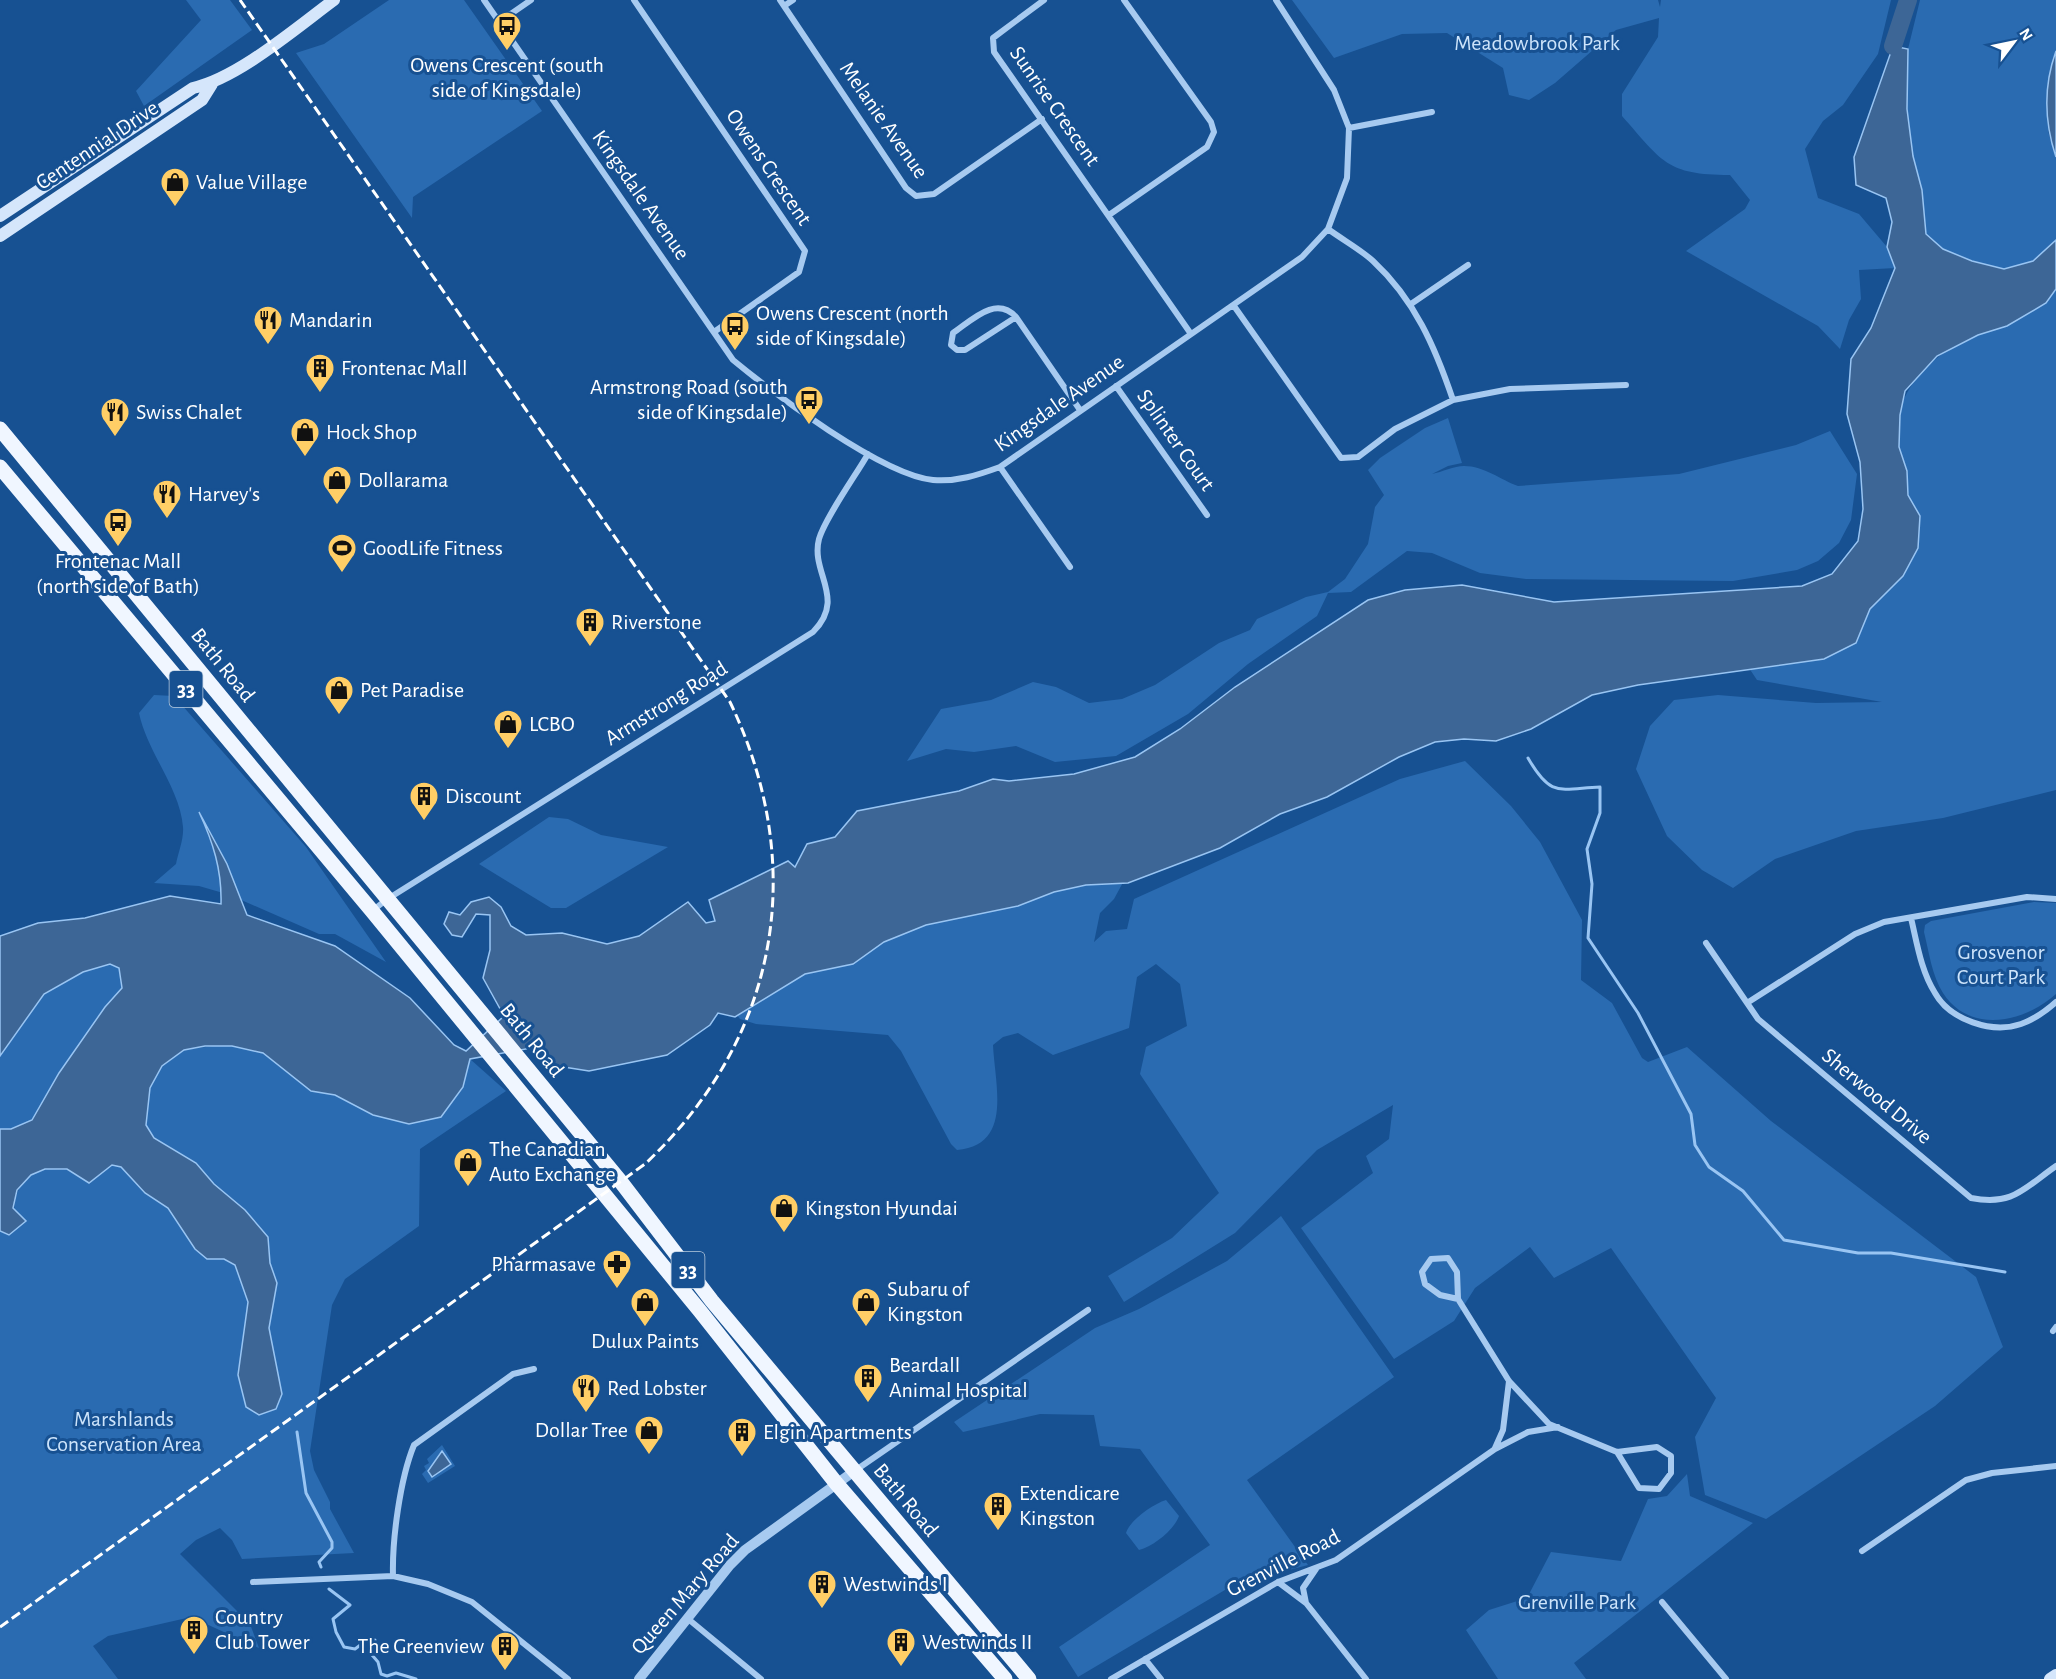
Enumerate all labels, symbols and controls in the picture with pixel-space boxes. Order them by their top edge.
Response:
bus stop icon: Owens Crescent (south side of Kingsdale) [491,10,523,52]
north arrow [1984,12,2044,72]
text: N [2016,26,2036,44]
park label: Meadowbrook Park [1454,32,1620,54]
street label: Sunrise Crescent [1006,42,1104,170]
place label: Owens Crescent (south side of Kingsdale) [410,54,604,101]
street label: Melanie Avenue [836,58,932,182]
street label: Centennial Drive [32,96,162,194]
street label: Owens Crescent [722,105,816,229]
street label: Kingsdale Avenue [588,126,694,264]
shop icon: Value Village [159,166,191,208]
place label: Value Village [196,171,307,193]
place label: Owens Crescent (north side of Kingsdale) [756,302,949,349]
restaurant icon: Mandarin [252,304,284,346]
place label: Mandarin [289,309,373,331]
bus stop icon: Owens Crescent (north side of Kingsdale) [719,310,751,352]
street label: Kingsdale Avenue [990,350,1128,456]
building icon: Frontenac Mall [304,352,336,394]
place label: Frontenac Mall [341,357,467,379]
place label: Armstrong Road (south side of Kingsdale) [590,376,788,423]
bus stop icon: Armstrong Road (south side of Kingsdale) [793,384,825,426]
street label: Splinter Court [1133,385,1219,495]
restaurant icon: Swiss Chalet [99,396,131,438]
place label: Swiss Chalet [136,401,242,423]
shop icon: Hock Shop [289,416,321,458]
place label: Hock Shop [326,421,417,443]
shop icon: Dollarama [321,464,353,506]
place label: Dollarama [358,469,448,491]
restaurant icon: Harvey's [151,478,183,520]
place label: Harvey's [188,483,260,505]
bus stop icon: Frontenac Mall (north side of Bath) [102,506,134,548]
sports icon: GoodLife Fitness [326,532,358,574]
place label: GoodLife Fitness [363,537,503,559]
place label: Frontenac Mall (north side of Bath) [36,550,200,597]
building icon: Riverstone [574,606,606,648]
place label: Riverstone [611,611,702,633]
street label: Bath Road [187,624,259,706]
street label: Armstrong Road [601,657,731,749]
road number: 33 [170,671,202,707]
shop icon: Pet Paradise [323,674,355,716]
place label: Pet Paradise [360,679,464,701]
shop icon: LCBO [492,708,524,750]
place label: LCBO [529,713,575,735]
building icon: Discount [408,780,440,822]
place label: Discount [445,785,521,807]
park label: Grosvenor Court Park [1957,941,2045,988]
street label: Bath Road [496,999,568,1081]
street label: Sherwood Drive [1818,1044,1936,1148]
place label: The Canadian Auto Exchange [489,1138,616,1185]
shop icon: The Canadian Auto Exchange [452,1146,484,1188]
shop icon: Kingston Hyundai [768,1192,800,1234]
place label: Kingston Hyundai [805,1197,958,1219]
pharmacy icon: Pharmasave [601,1248,633,1290]
road number: 33 [672,1252,704,1288]
place label: Pharmasave [491,1253,596,1275]
place label: Subaru of Kingston [887,1278,970,1325]
shop icon: Dulux Paints [629,1286,661,1328]
shop icon: Subaru of Kingston [850,1286,882,1328]
place label: Dulux Paints [591,1330,699,1352]
place label: Beardall Animal Hospital [889,1354,1028,1401]
building icon: Beardall Animal Hospital [852,1362,884,1404]
restaurant icon: Red Lobster [570,1372,602,1414]
place label: Red Lobster [607,1377,707,1399]
park label: Marshlands Conservation Area [46,1408,202,1455]
shop icon: Dollar Tree [633,1414,665,1456]
building icon: Elgin Apartments [726,1416,758,1458]
place label: Dollar Tree [535,1419,628,1441]
place label: Elgin Apartments [763,1421,912,1443]
street label: Bath Road [869,1459,943,1541]
place label: Extendicare Kingston [1019,1482,1120,1529]
building icon: Extendicare Kingston [982,1490,1014,1532]
street label: Grenville Road [1223,1525,1343,1601]
street label: Queen Mary Road [627,1530,743,1658]
building icon: Westwinds I [806,1568,838,1610]
place label: Westwinds I [843,1573,948,1595]
park label: Grenville Park [1518,1591,1636,1613]
place label: Country Club Tower [215,1606,310,1653]
building icon: Country Club Tower [178,1614,210,1656]
building icon: Westwinds II [885,1626,917,1668]
building icon: The Greenview [489,1630,521,1672]
place label: Westwinds II [922,1631,1032,1653]
place label: The Greenview [358,1635,484,1657]

